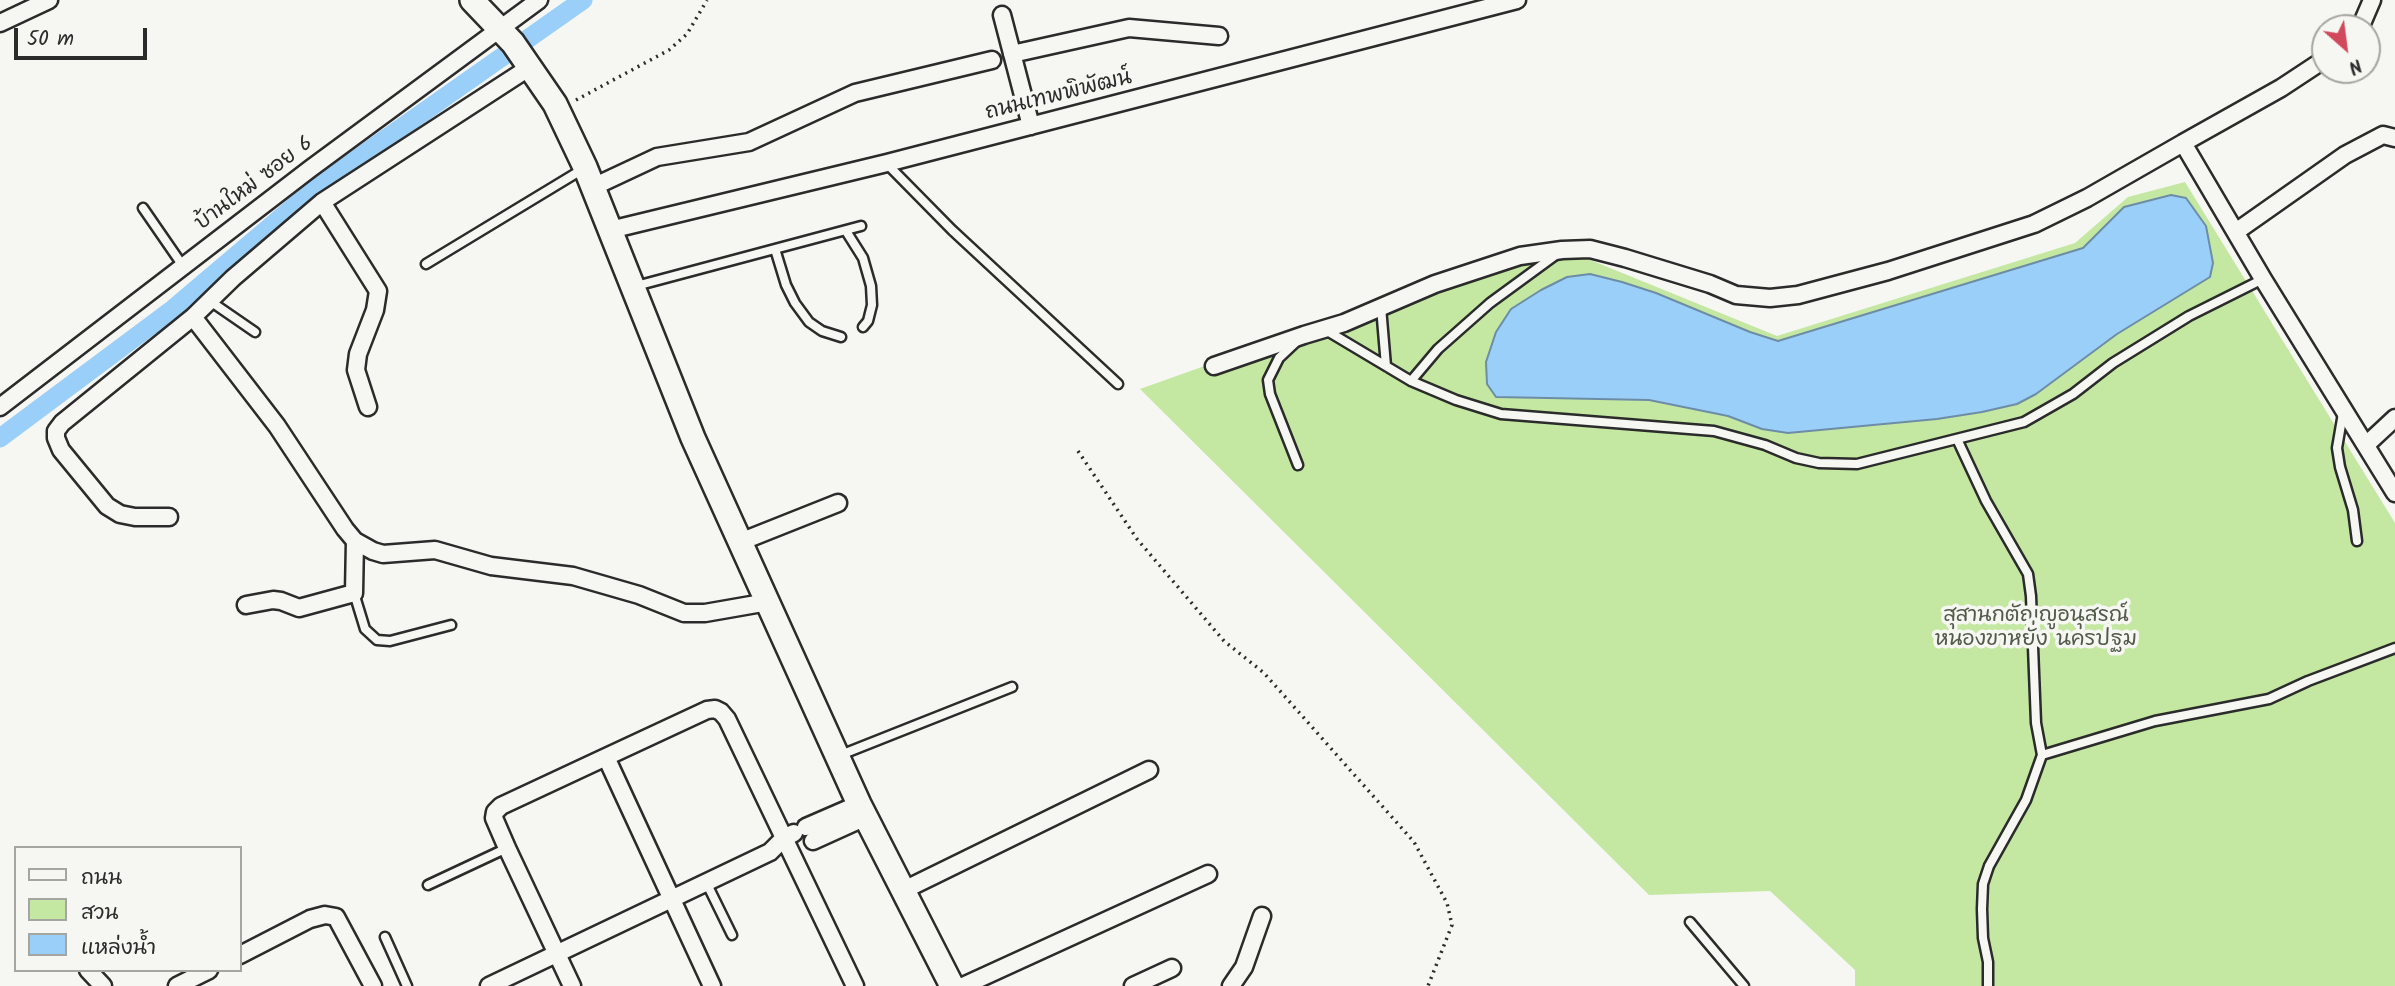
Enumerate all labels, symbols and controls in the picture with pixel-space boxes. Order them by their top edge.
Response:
scale bar [18,14,150,58]
north arrow [2311,14,2381,84]
text: 50 m [27,23,74,56]
text: N [2343,50,2367,82]
street label: ถนนเทพพิพัฒน์ [983,67,1135,127]
street label: บ้านใหม่ ซอย 6 [191,132,319,238]
park label: สุสานกตัญญูอนุสรณ์ หนองขาหยั่ง นครปฐม [1935,604,2137,654]
legend [14,846,242,972]
text: ถนน [81,862,122,895]
text: สวน [81,897,118,930]
text: แหล่งน้ำ [81,932,156,965]

